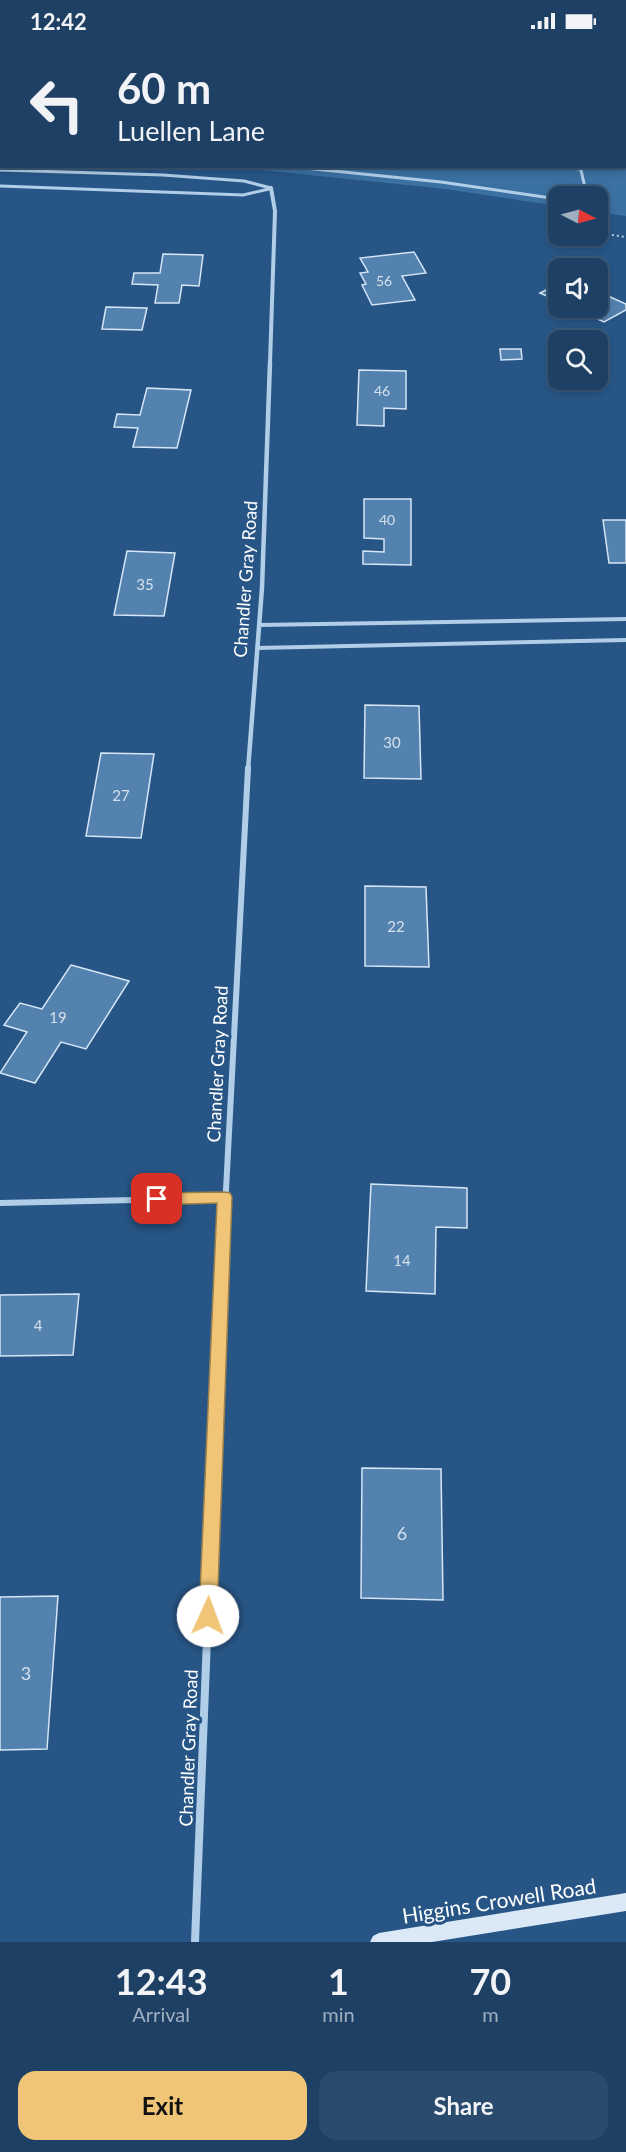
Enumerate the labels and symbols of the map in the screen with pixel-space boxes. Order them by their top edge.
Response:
north arrow [548,186,608,246]
house number: 56 [376,272,392,289]
house number: 46 [374,382,390,399]
street label: Chandler Gray Road [229,500,261,658]
house number: 40 [379,511,395,528]
house number: 35 [136,575,154,593]
house number: 30 [383,733,401,751]
house number: 27 [112,786,130,804]
house number: 22 [387,917,405,935]
street label: Chandler Gray Road [202,985,232,1143]
house number: 19 [49,1008,67,1026]
pin [131,1173,182,1224]
house number: 14 [393,1251,411,1269]
house number: 4 [34,1316,43,1334]
house number: 6 [397,1522,407,1544]
position arrow [176,1584,240,1648]
house number: 3 [21,1662,31,1684]
street label: Chandler Gray Road [174,1669,202,1827]
street label: Higgins Crowell Road [400,1872,598,1928]

